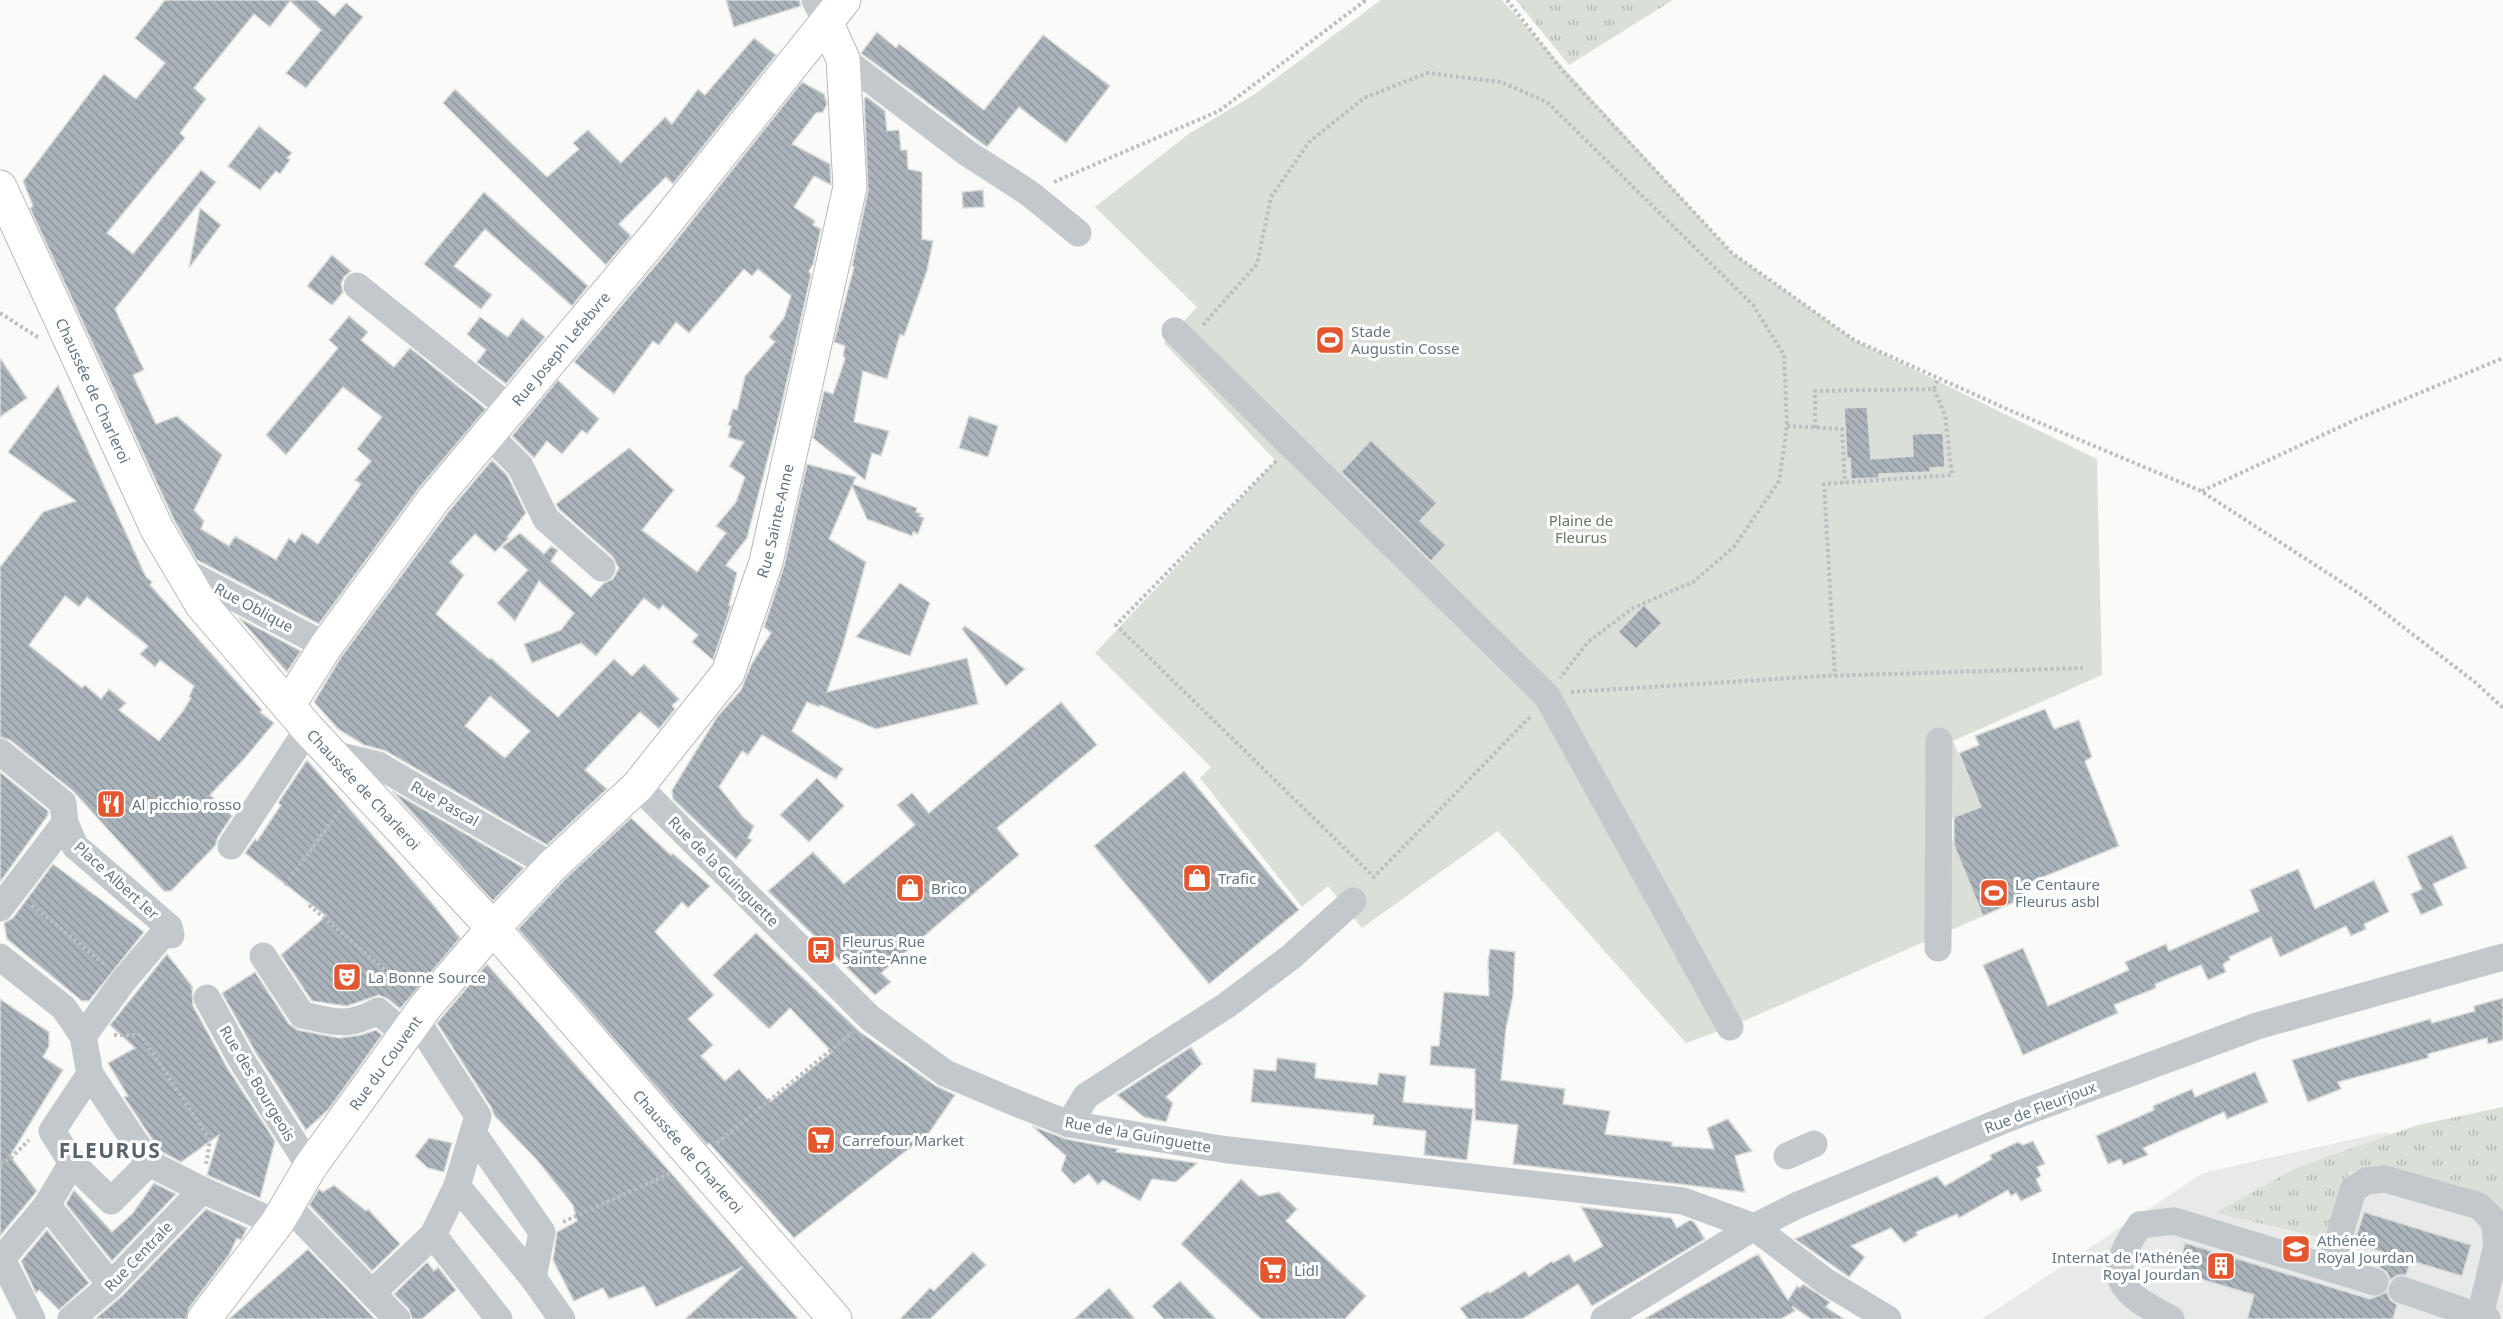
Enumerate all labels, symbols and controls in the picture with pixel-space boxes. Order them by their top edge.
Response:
street label: Rue Joseph Lefebvre [507,287,614,410]
street label: Chaussée de Charleroi [51,315,135,466]
place label: Stade Augustin Cosse [1351,321,1459,358]
sports icon: Stade Augustin Cosse [1314,324,1346,356]
street label: Rue Sainte-Anne [751,462,798,580]
park label: Plaine de Fleurus [1549,510,1613,547]
street label: Rue Oblique [211,578,297,636]
street label: Chaussée de Charleroi [303,725,425,854]
street label: Rue Pascal [407,776,483,830]
restaurant icon: Al picchio rosso [95,788,127,820]
place label: Al picchio rosso [132,794,241,814]
street label: Rue de la Guinguette [664,811,784,931]
street label: Place Albert Ier [70,837,164,923]
shop icon: Trafic [1181,862,1213,894]
place label: Trafic [1218,868,1256,888]
shop icon: Brico [894,872,926,904]
place label: Le Centaure Fleurus asbl [2015,874,2100,911]
sports icon: Le Centaure Fleurus asbl [1978,877,2010,909]
place label: Brico [931,878,967,898]
place label: Fleurus Rue Sainte-Anne [842,931,927,968]
bus stop icon: Fleurus Rue Sainte-Anne [805,934,837,966]
theatre icon: La Bonne Source [331,961,363,993]
place label: La Bonne Source [368,967,486,987]
street label: Rue du Couvent [344,1011,426,1114]
street label: Rue des Bourgeois [216,1021,300,1145]
street label: Rue de Fleurjoux [1981,1076,2099,1138]
street label: Chaussée de Charleroi [629,1085,748,1217]
street label: Rue de la Guinguette [1063,1111,1213,1157]
supermarket icon: Carrefour Market [805,1124,837,1156]
place label: Carrefour Market [842,1130,965,1150]
district label: FLEURUS [59,1136,161,1164]
street label: Rue Centrale [99,1217,177,1295]
place label: Athénée Royal Jourdan [2317,1230,2414,1267]
school or university icon: Athénée Royal Jourdan [2280,1233,2312,1265]
place label: Internat de l'Athénée Royal Jourdan [2052,1247,2200,1284]
building icon: Internat de l'Athénée Royal Jourdan [2205,1250,2237,1282]
supermarket icon: Lidl [1257,1254,1289,1286]
place label: Lidl [1294,1260,1319,1280]

